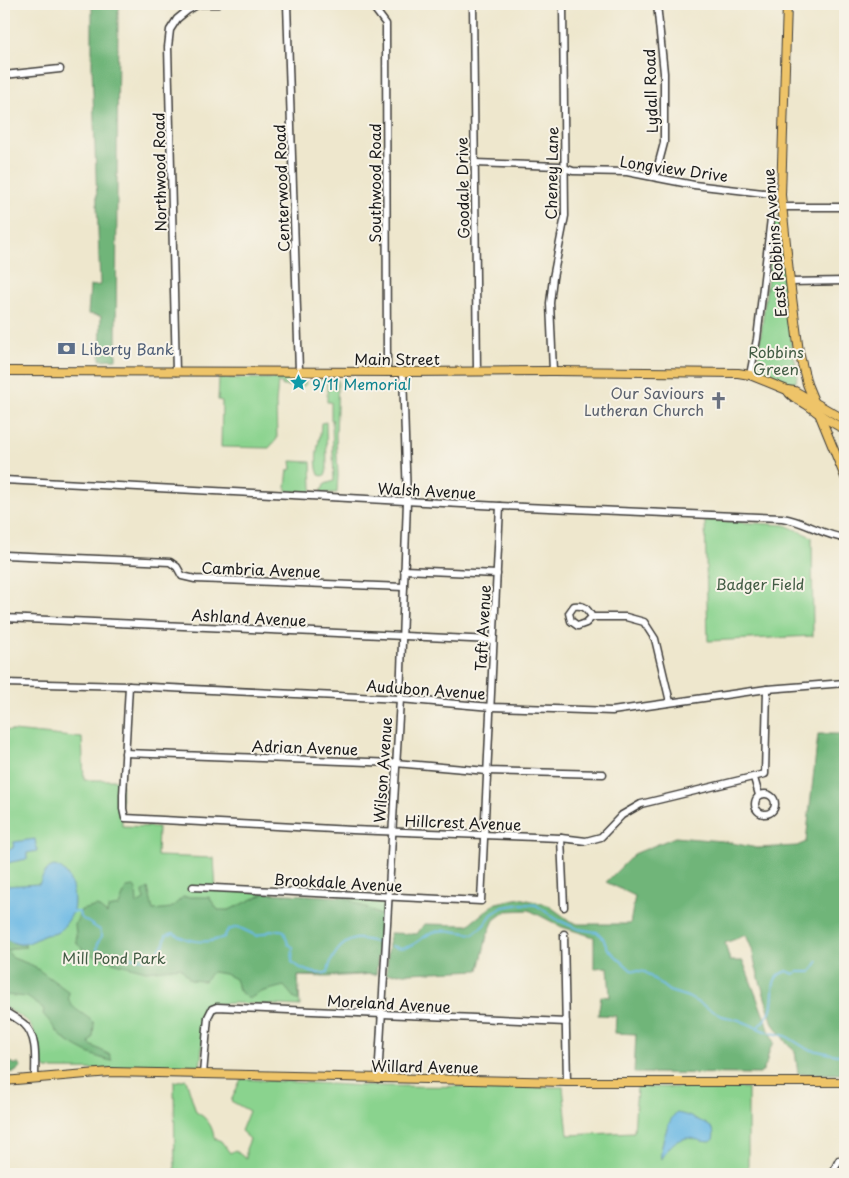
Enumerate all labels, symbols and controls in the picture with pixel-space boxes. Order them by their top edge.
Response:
street label: Lydall Road [637,48,663,134]
street label: Northwood Road [146,112,172,232]
street label: Southwood Road [363,123,386,243]
street label: Centerwood Road [267,124,295,252]
street label: Cheney Lane [539,126,563,220]
street label: Goodale Drive [450,137,474,239]
street label: Longview Drive [618,149,730,187]
street label: East Robbins Avenue [756,168,792,318]
place label: Liberty Bank [81,337,174,360]
bank icon: Liberty Bank [57,338,77,358]
park label: Robbins Green [748,340,804,380]
street label: Main Street [354,347,440,370]
place label: 9/11 Memorial [312,372,411,395]
place icon: 9/11 Memorial [288,373,308,393]
place label: Our Saviours Lutheran Church [584,381,704,421]
church icon: Our Saviours Lutheran Church [708,391,728,411]
street label: Walsh Avenue [377,476,477,504]
street label: Cambria Avenue [201,555,321,583]
park label: Badger Field [716,572,804,595]
street label: Taft Avenue [468,584,496,672]
street label: Ashland Avenue [191,603,307,631]
street label: Audubon Avenue [366,673,486,705]
street label: Wilson Avenue [367,716,397,824]
street label: Adrian Avenue [251,734,359,760]
street label: Hillcrest Avenue [404,808,522,836]
street label: Brookdale Avenue [273,867,403,897]
park label: Mill Pond Park [62,946,166,969]
street label: Moreland Avenue [327,988,451,1018]
street label: Willard Avenue [371,1054,479,1078]

